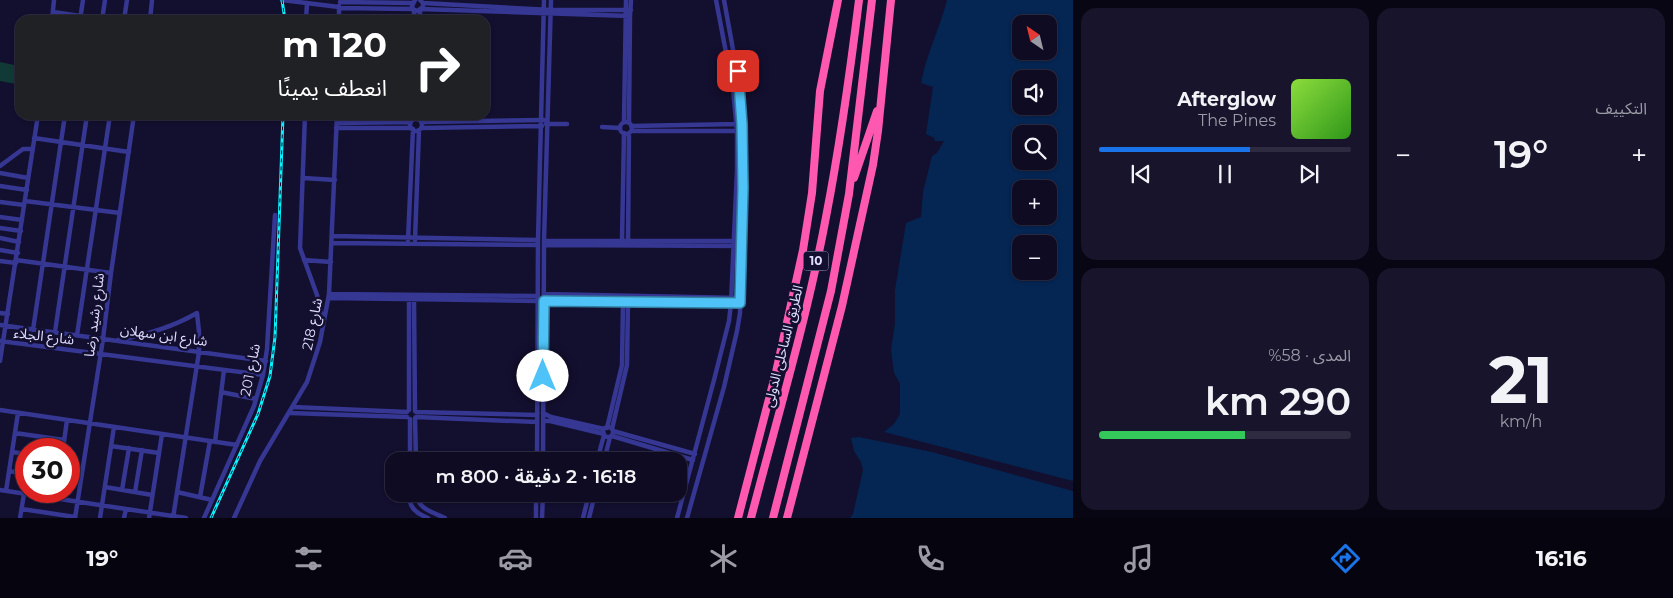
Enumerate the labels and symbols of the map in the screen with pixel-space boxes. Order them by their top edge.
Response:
north arrow [1012,15,1058,60]
pin [717,50,759,92]
road number: 10 [804,252,828,270]
street label: شارع رشيد رضا [80,272,110,358]
street label: الطريق الساحلى الدولى [759,283,808,409]
street label: شارع 218 [298,296,328,352]
street label: شارع ابن سهلان [119,320,209,352]
street label: شارع الجلاء [12,323,75,351]
street label: شارع 201 [236,342,266,398]
position arrow [516,349,568,401]
speed limit sign: 30 [15,438,80,503]

